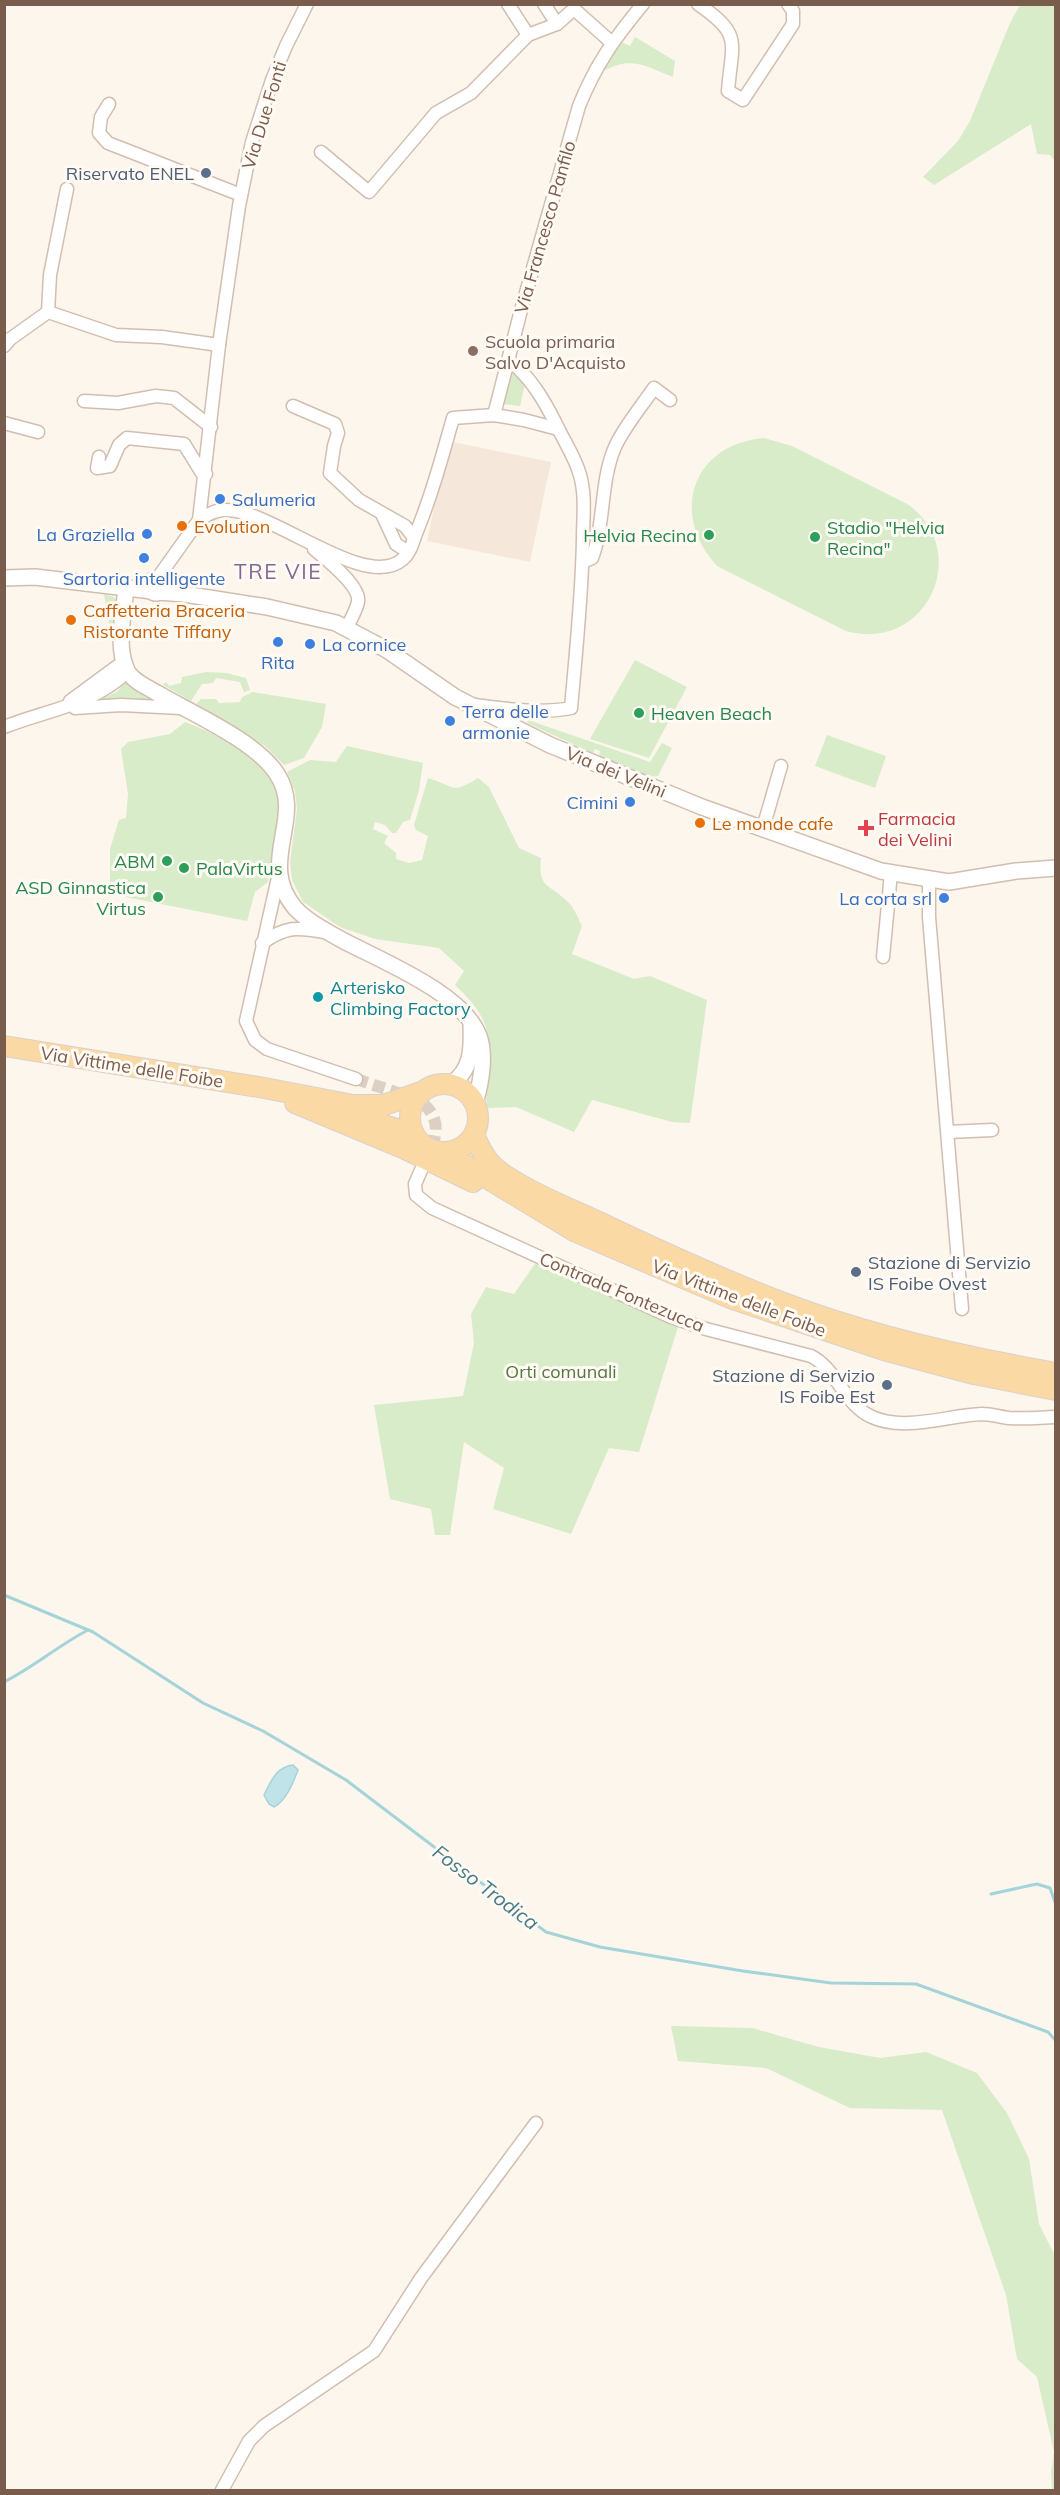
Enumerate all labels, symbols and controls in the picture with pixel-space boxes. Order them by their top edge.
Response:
street label: Via Due Fonti [237,58,291,172]
street label: Via Francesco Panfilo [509,138,581,316]
place label: Riservato ENEL [66,162,194,185]
marker: Riservato ENEL [199,166,213,180]
place label: Scuola primaria Salvo D'Acquisto [485,330,626,374]
marker: Scuola primaria Salvo D'Acquisto [466,344,480,358]
place label: Salumeria [232,488,316,511]
marker: Salumeria [213,492,227,506]
place label: Evolution [194,515,270,538]
place label: Stadio "Helvia Recina" [827,516,945,560]
marker: Evolution [175,519,189,533]
place label: La Graziella [37,523,135,546]
place label: Helvia Recina [583,524,697,547]
marker: La Graziella [140,527,154,541]
marker: Helvia Recina [702,528,716,542]
marker: Stadio "Helvia Recina" [808,530,822,544]
marker: Sartoria intelligente [137,551,151,565]
district label: TRE VIE [234,558,322,584]
place label: Sartoria intelligente [63,567,225,590]
place label: Caffetteria Braceria Ristorante Tiffany [83,599,245,643]
marker: Caffetteria Braceria Ristorante Tiffany [64,613,78,627]
place label: La cornice [322,633,406,656]
marker: Rita [271,635,285,649]
marker: La cornice [303,637,317,651]
place label: Rita [261,651,295,674]
place label: Terra delle armonie [462,700,549,744]
place label: Heaven Beach [651,702,772,725]
marker: Heaven Beach [632,706,646,720]
marker: Terra delle armonie [443,714,457,728]
street label: Via dei Velini [562,741,670,803]
place label: Cimini [566,791,618,814]
marker: Cimini [623,795,637,809]
place label: Farmacia dei Velini [878,807,956,851]
place label: Le monde cafe [712,812,833,835]
marker: Le monde cafe [693,816,707,830]
marker: Farmacia dei Velini [859,821,873,835]
place label: ABM [114,850,155,873]
marker: ABM [160,854,174,868]
place label: PalaVirtus [196,857,283,880]
marker: PalaVirtus [177,861,191,875]
place label: ASD Ginnastica Virtus [15,876,146,920]
place label: La corta srl [839,887,932,910]
marker: ASD Ginnastica Virtus [151,890,165,904]
marker: La corta srl [937,891,951,905]
place label: Arterisko Climbing Factory [330,976,471,1020]
marker: Arterisko Climbing Factory [311,990,325,1004]
street label: Via Vittime delle Foibe [39,1041,225,1093]
street label: Contrada Fontezucca [536,1247,708,1337]
place label: Stazione di Servizio IS Foibe Ovest [868,1251,1031,1295]
street label: Via Vittime delle Foibe [649,1254,829,1342]
marker: Stazione di Servizio IS Foibe Ovest [849,1265,863,1279]
park label: Orti comunali [505,1360,617,1383]
place label: Stazione di Servizio IS Foibe Est [712,1364,875,1408]
marker: Stazione di Servizio IS Foibe Est [880,1378,894,1392]
water label: Fosso Trodica [428,1839,544,1935]

